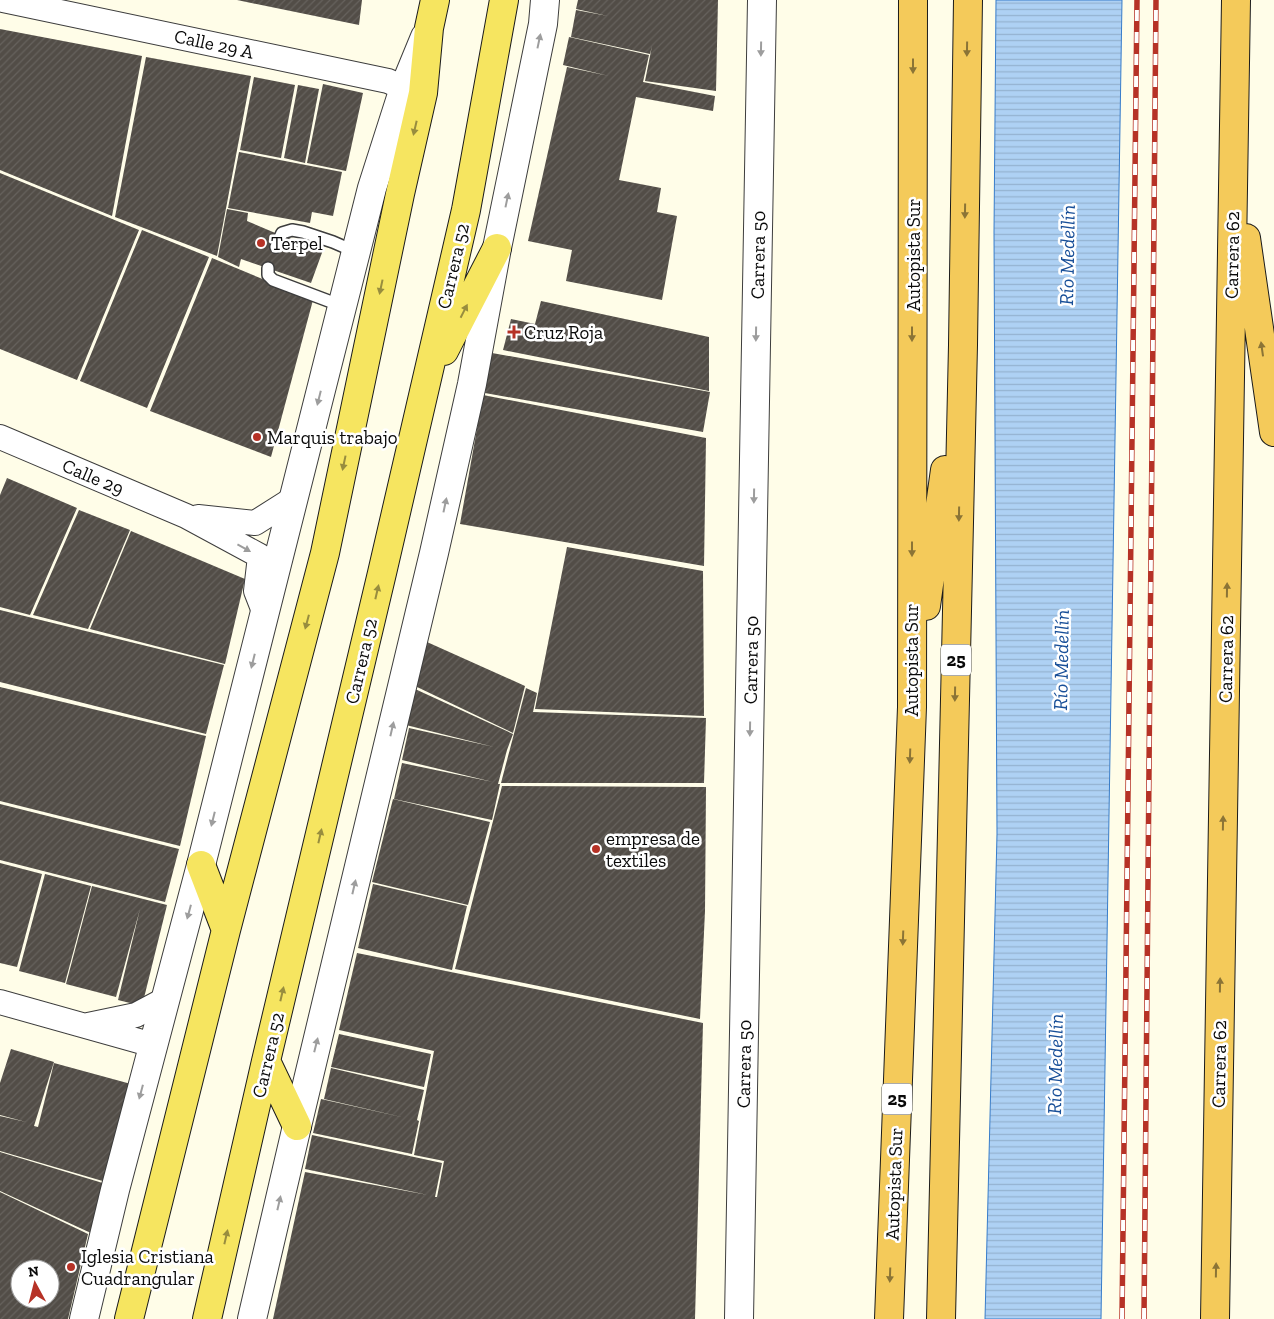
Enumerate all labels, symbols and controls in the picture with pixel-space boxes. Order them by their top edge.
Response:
street label: Calle 29 A [172,24,257,64]
one-way arrow [535,33,543,49]
one-way arrow [757,41,765,57]
one-way arrow [963,41,971,57]
one-way arrow [909,58,917,74]
one-way arrow [411,121,419,136]
one-way arrow [503,192,511,208]
street label: Autopista Sur [902,199,925,311]
one-way arrow [961,203,969,219]
water label: Río Medellín [1054,205,1080,305]
street label: Carrera 50 [746,211,770,299]
street label: Carrera 62 [1220,211,1244,299]
street label: Carrera 52 [432,221,474,311]
place label: Terpel [271,232,323,255]
marker: Terpel [255,237,267,249]
one-way arrow [377,280,385,295]
one-way arrow [460,304,468,318]
place label: Cruz Roja [524,321,603,344]
marker: Cruz Roja [508,326,520,338]
one-way arrow [752,326,760,342]
one-way arrow [908,326,916,342]
one-way arrow [1258,341,1266,357]
one-way arrow [315,390,323,405]
place label: Marquis trabajo [267,426,398,449]
marker: Marquis trabajo [251,431,263,443]
street label: Calle 29 [59,454,127,500]
one-way arrow [340,456,348,471]
one-way arrow [749,488,757,504]
one-way arrow [441,498,449,513]
one-way arrow [955,506,963,522]
one-way arrow [908,541,916,557]
one-way arrow [237,543,251,552]
one-way arrow [1223,582,1231,598]
one-way arrow [373,585,381,600]
street label: Autopista Sur [900,604,923,716]
water label: Río Medellín [1048,610,1074,710]
one-way arrow [303,614,311,629]
street label: Carrera 62 [1214,615,1238,703]
street label: Carrera 52 [340,616,382,706]
street label: Carrera 50 [739,616,763,704]
road number: 25 [941,644,971,676]
one-way arrow [249,654,257,669]
one-way arrow [951,686,959,702]
one-way arrow [745,721,753,737]
one-way arrow [388,722,396,737]
one-way arrow [905,748,913,764]
one-way arrow [209,811,217,827]
one-way arrow [1219,815,1227,831]
place label: empresa de textiles [606,827,700,872]
one-way arrow [316,828,324,843]
marker: empresa de textiles [590,843,602,855]
one-way arrow [350,880,358,895]
one-way arrow [185,905,193,920]
one-way arrow [898,930,906,946]
one-way arrow [1217,977,1225,993]
one-way arrow [278,986,286,1001]
street label: Carrera 52 [247,1010,289,1100]
water label: Río Medellín [1042,1014,1068,1114]
street label: Carrera 50 [732,1020,756,1108]
street label: Carrera 62 [1207,1020,1231,1108]
one-way arrow [312,1038,320,1053]
one-way arrow [137,1084,145,1099]
road number: 25 [882,1084,912,1114]
street label: Autopista Sur [881,1127,907,1241]
one-way arrow [275,1196,283,1211]
one-way arrow [222,1230,230,1245]
place label: Iglesia Cristiana Cuadrangular [81,1245,214,1290]
north arrow [10,1259,60,1309]
marker: Iglesia Cristiana Cuadrangular [65,1261,77,1273]
text: N [27,1262,40,1281]
one-way arrow [1212,1262,1220,1278]
one-way arrow [886,1267,894,1283]

